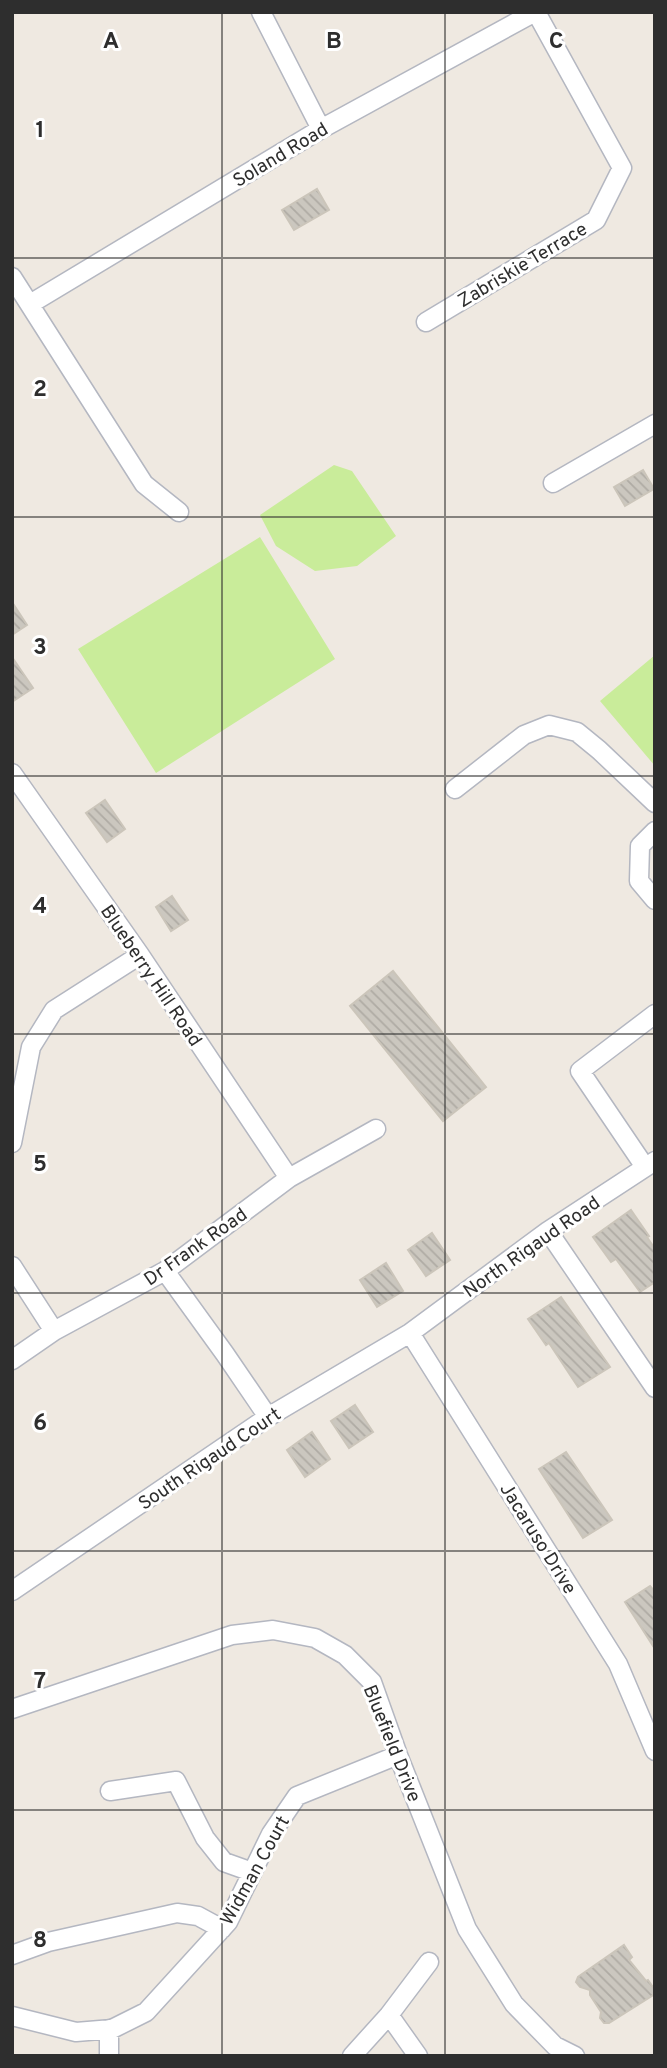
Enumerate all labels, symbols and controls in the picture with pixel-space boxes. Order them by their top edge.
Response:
text: A [103,28,119,57]
text: B [326,28,342,57]
text: C [549,28,563,57]
text: 1 [35,117,45,146]
street label: Soland Road [229,118,333,194]
street label: Zabriskie Terrace [454,218,592,314]
text: 2 [33,376,47,405]
text: 3 [33,634,47,663]
text: 4 [33,893,47,922]
street label: Blueberry Hill Road [94,901,207,1051]
text: 5 [33,1151,47,1180]
street label: North Rigaud Road [459,1191,605,1304]
street label: Dr Frank Road [140,1203,252,1292]
street label: South Rigaud Court [134,1403,286,1516]
text: 6 [33,1410,47,1439]
street label: Jacaruso Drive [494,1479,581,1599]
text: 7 [34,1668,46,1697]
street label: Bluefield Drive [357,1682,426,1806]
street label: Widman Court [216,1812,296,1930]
text: 8 [33,1927,47,1956]

